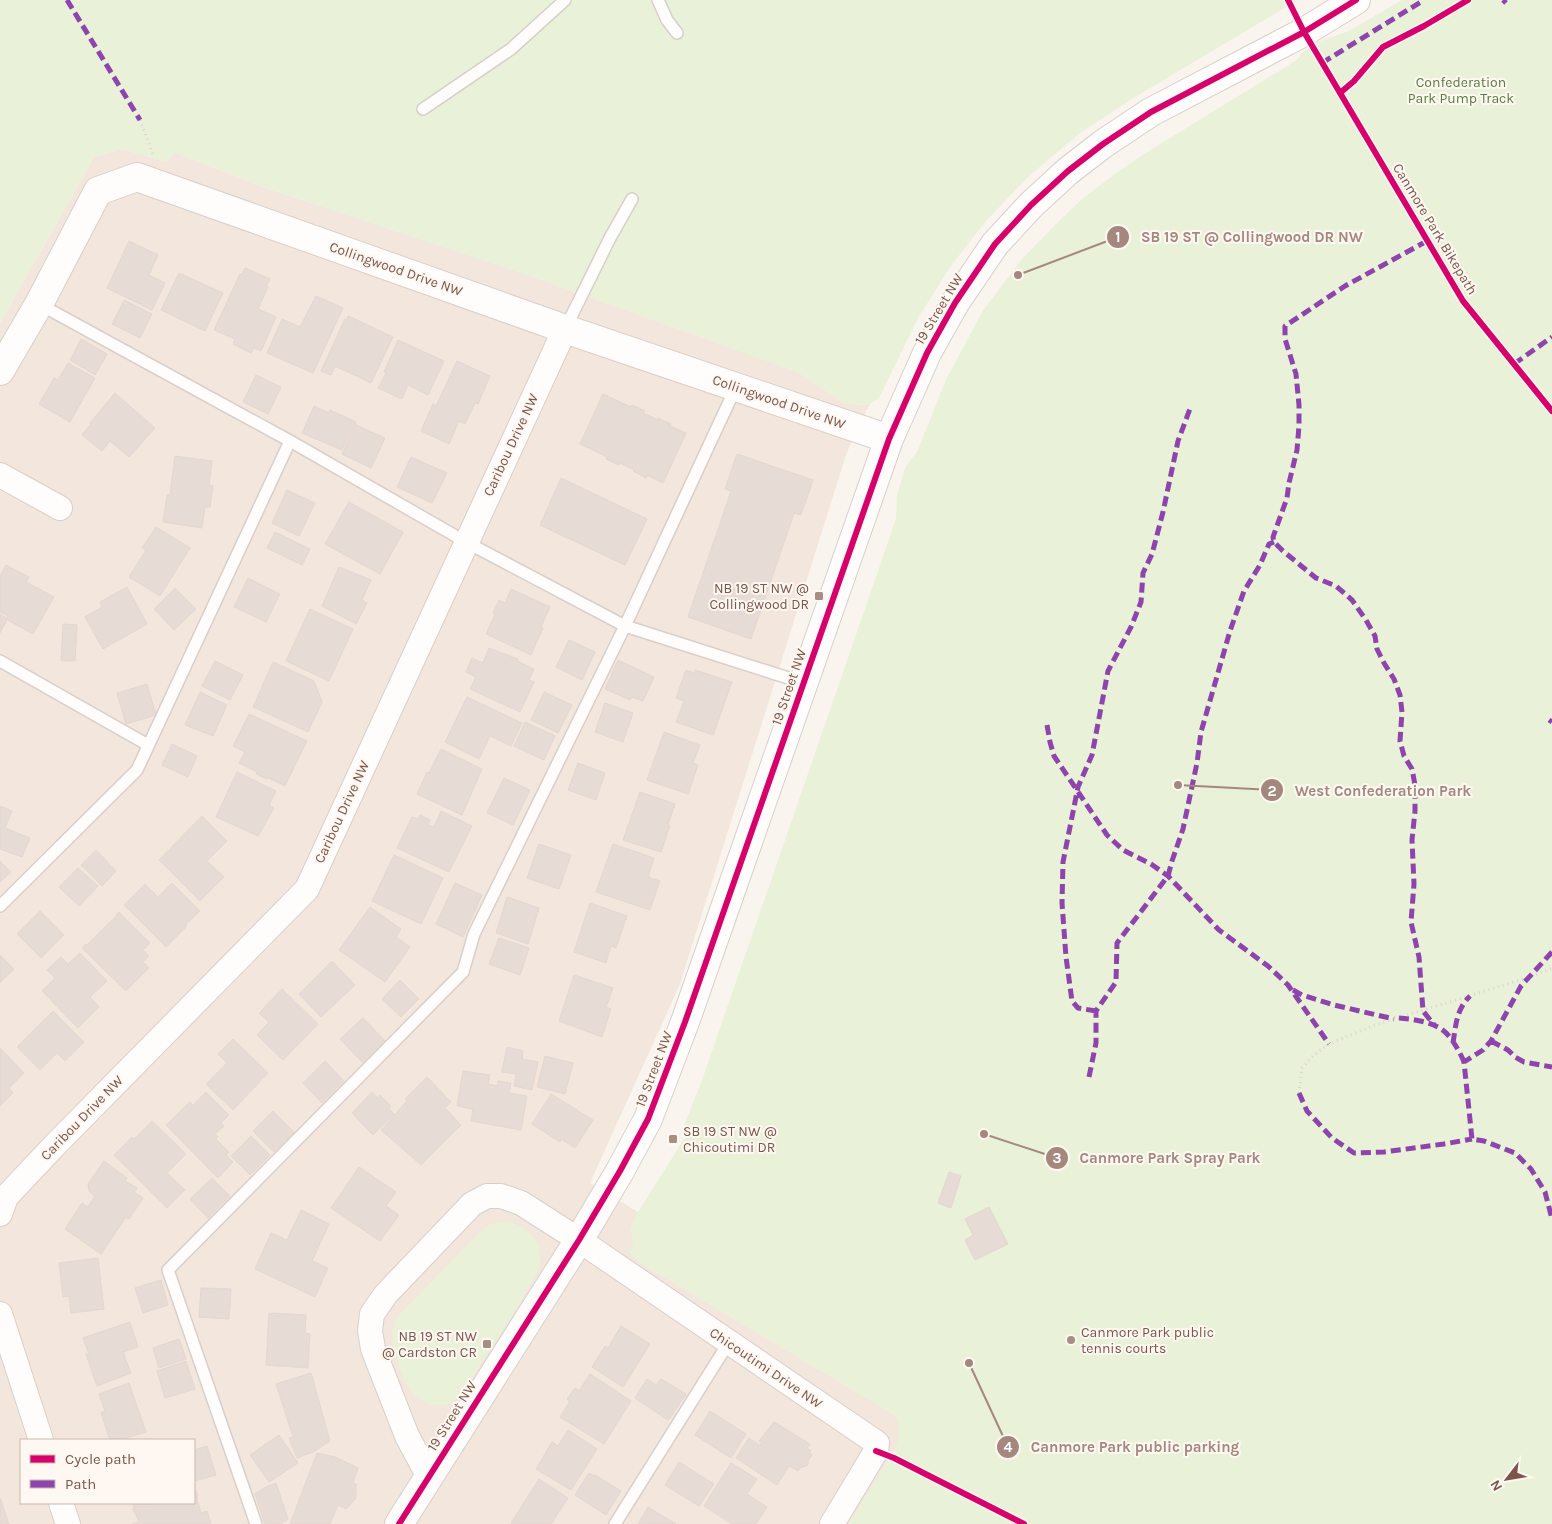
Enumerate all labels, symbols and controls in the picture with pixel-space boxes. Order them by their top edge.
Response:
park label: Confederation Park Pump Track [1408,74,1514,107]
street label: Canmore Park Bikepath [1389,160,1481,298]
callout: SB 19 ST @ Collingwood DR NW [1106,222,1373,252]
text: 1 [1115,228,1121,246]
text: SB 19 ST @ Collingwood DR NW [1141,228,1364,246]
street label: Collingwood Drive NW [327,238,465,300]
street label: 19 Street NW [911,270,967,348]
street label: Collingwood Drive NW [710,371,848,433]
street label: Caribou Drive NW [480,390,542,499]
place label: NB 19 ST NW @ Collingwood DR [710,580,809,613]
marker: NB 19 ST NW @ Collingwood DR [813,590,825,602]
street label: 19 Street NW [768,646,810,728]
street label: Caribou Drive NW [311,757,373,866]
callout: West Confederation Park [1259,775,1481,805]
text: 2 [1267,782,1277,800]
text: West Confederation Park [1295,782,1471,800]
street label: 19 Street NW [632,1028,676,1109]
street label: Caribou Drive NW [37,1072,127,1164]
place label: SB 19 ST NW @ Chicoutimi DR [683,1123,777,1156]
marker: SB 19 ST NW @ Chicoutimi DR [667,1133,679,1145]
callout: Canmore Park Spray Park [1045,1143,1271,1173]
text: 3 [1052,1149,1062,1167]
text: Canmore Park Spray Park [1080,1149,1261,1167]
street label: Chicoutimi Drive NW [706,1324,826,1412]
place label: Canmore Park public tennis courts [1081,1324,1214,1357]
place label: NB 19 ST NW @ Cardston CR [382,1328,477,1361]
marker: Canmore Park public tennis courts [1065,1334,1077,1346]
marker: NB 19 ST NW @ Cardston CR [481,1338,493,1350]
street label: 19 Street NW [424,1377,481,1454]
callout: Canmore Park public parking [995,1432,1249,1462]
text: 4 [1004,1438,1013,1456]
text: Canmore Park public parking [1031,1438,1240,1456]
legend [20,1439,195,1504]
text: Cycle path [65,1450,136,1468]
north arrow [1482,1454,1532,1504]
text: Path [65,1475,96,1493]
text: N [1486,1477,1506,1494]

